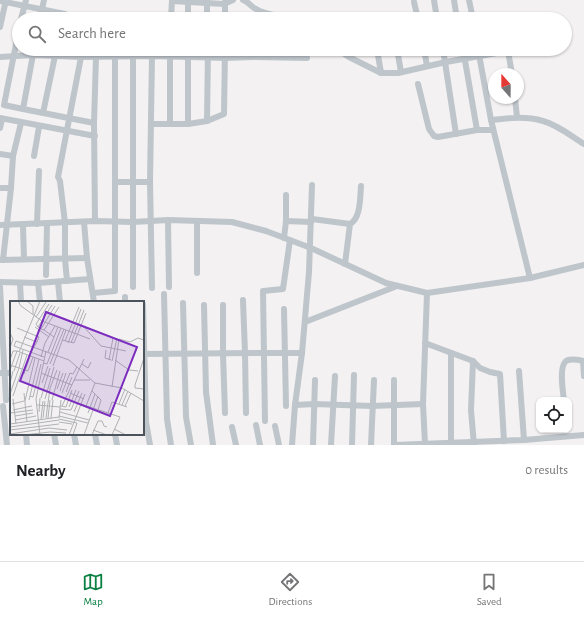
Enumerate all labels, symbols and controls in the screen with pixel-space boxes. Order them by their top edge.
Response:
search box [12,12,572,56]
icon: search [26,23,48,45]
text: Search here [58,26,126,41]
north arrow [488,68,524,104]
inset map [10,301,144,435]
map controls [536,397,572,433]
button: locate [536,397,572,433]
text: Nearby [16,462,66,479]
text: 0 results [525,464,568,477]
tab: Map [82,571,104,608]
tab: Directions [268,571,312,608]
tab: Saved [477,571,502,608]

